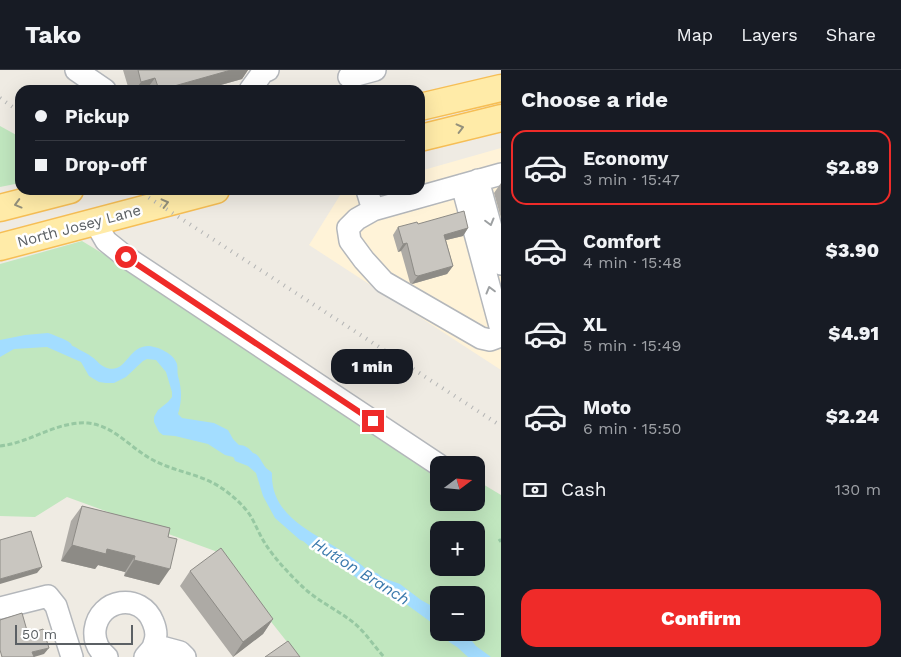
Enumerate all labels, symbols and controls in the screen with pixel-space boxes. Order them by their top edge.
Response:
text: Tako [25,21,81,49]
text: Map [676,24,713,45]
text: Layers [741,24,798,45]
text: Share [826,24,876,45]
text: Choose a ride [521,87,668,112]
text: Pickup [65,105,129,128]
one-way arrow [456,123,465,134]
icon: car [523,145,568,190]
text: Economy [583,147,668,170]
text: Drop-off [65,153,147,176]
text: $2.89 [826,156,879,179]
text: 3 min · 15:47 [583,170,680,189]
one-way arrow [14,198,22,208]
one-way arrow [161,198,170,209]
street label: North Josey Lane [15,201,143,251]
one-way arrow [484,217,494,225]
icon: car [523,228,568,273]
text: Comfort [583,230,661,253]
text: $3.90 [826,239,879,262]
route start [115,246,137,268]
text: 4 min · 15:48 [583,253,682,272]
one-way arrow [485,285,496,294]
icon: car [523,311,568,356]
text: XL [583,313,607,336]
text: $4.91 [828,322,879,345]
text: 5 min · 15:49 [583,336,681,355]
callout: 1 min [332,348,414,384]
text: 1 min [351,357,393,376]
icon: car [523,394,568,439]
text: Moto [583,396,631,419]
text: $2.24 [826,405,879,428]
route end [362,410,384,432]
text: 6 min · 15:50 [583,419,681,438]
north arrow [430,456,485,511]
map controls [430,456,485,641]
icon: cash [521,476,549,504]
text: Cash [561,478,607,501]
text: 130 m [835,480,881,499]
button: + [430,521,485,576]
water label: Hutton Branch [309,534,413,609]
button: − [430,586,485,641]
button: Confirm [521,589,881,647]
scale bar [15,622,132,645]
text: 50 m [22,626,57,642]

